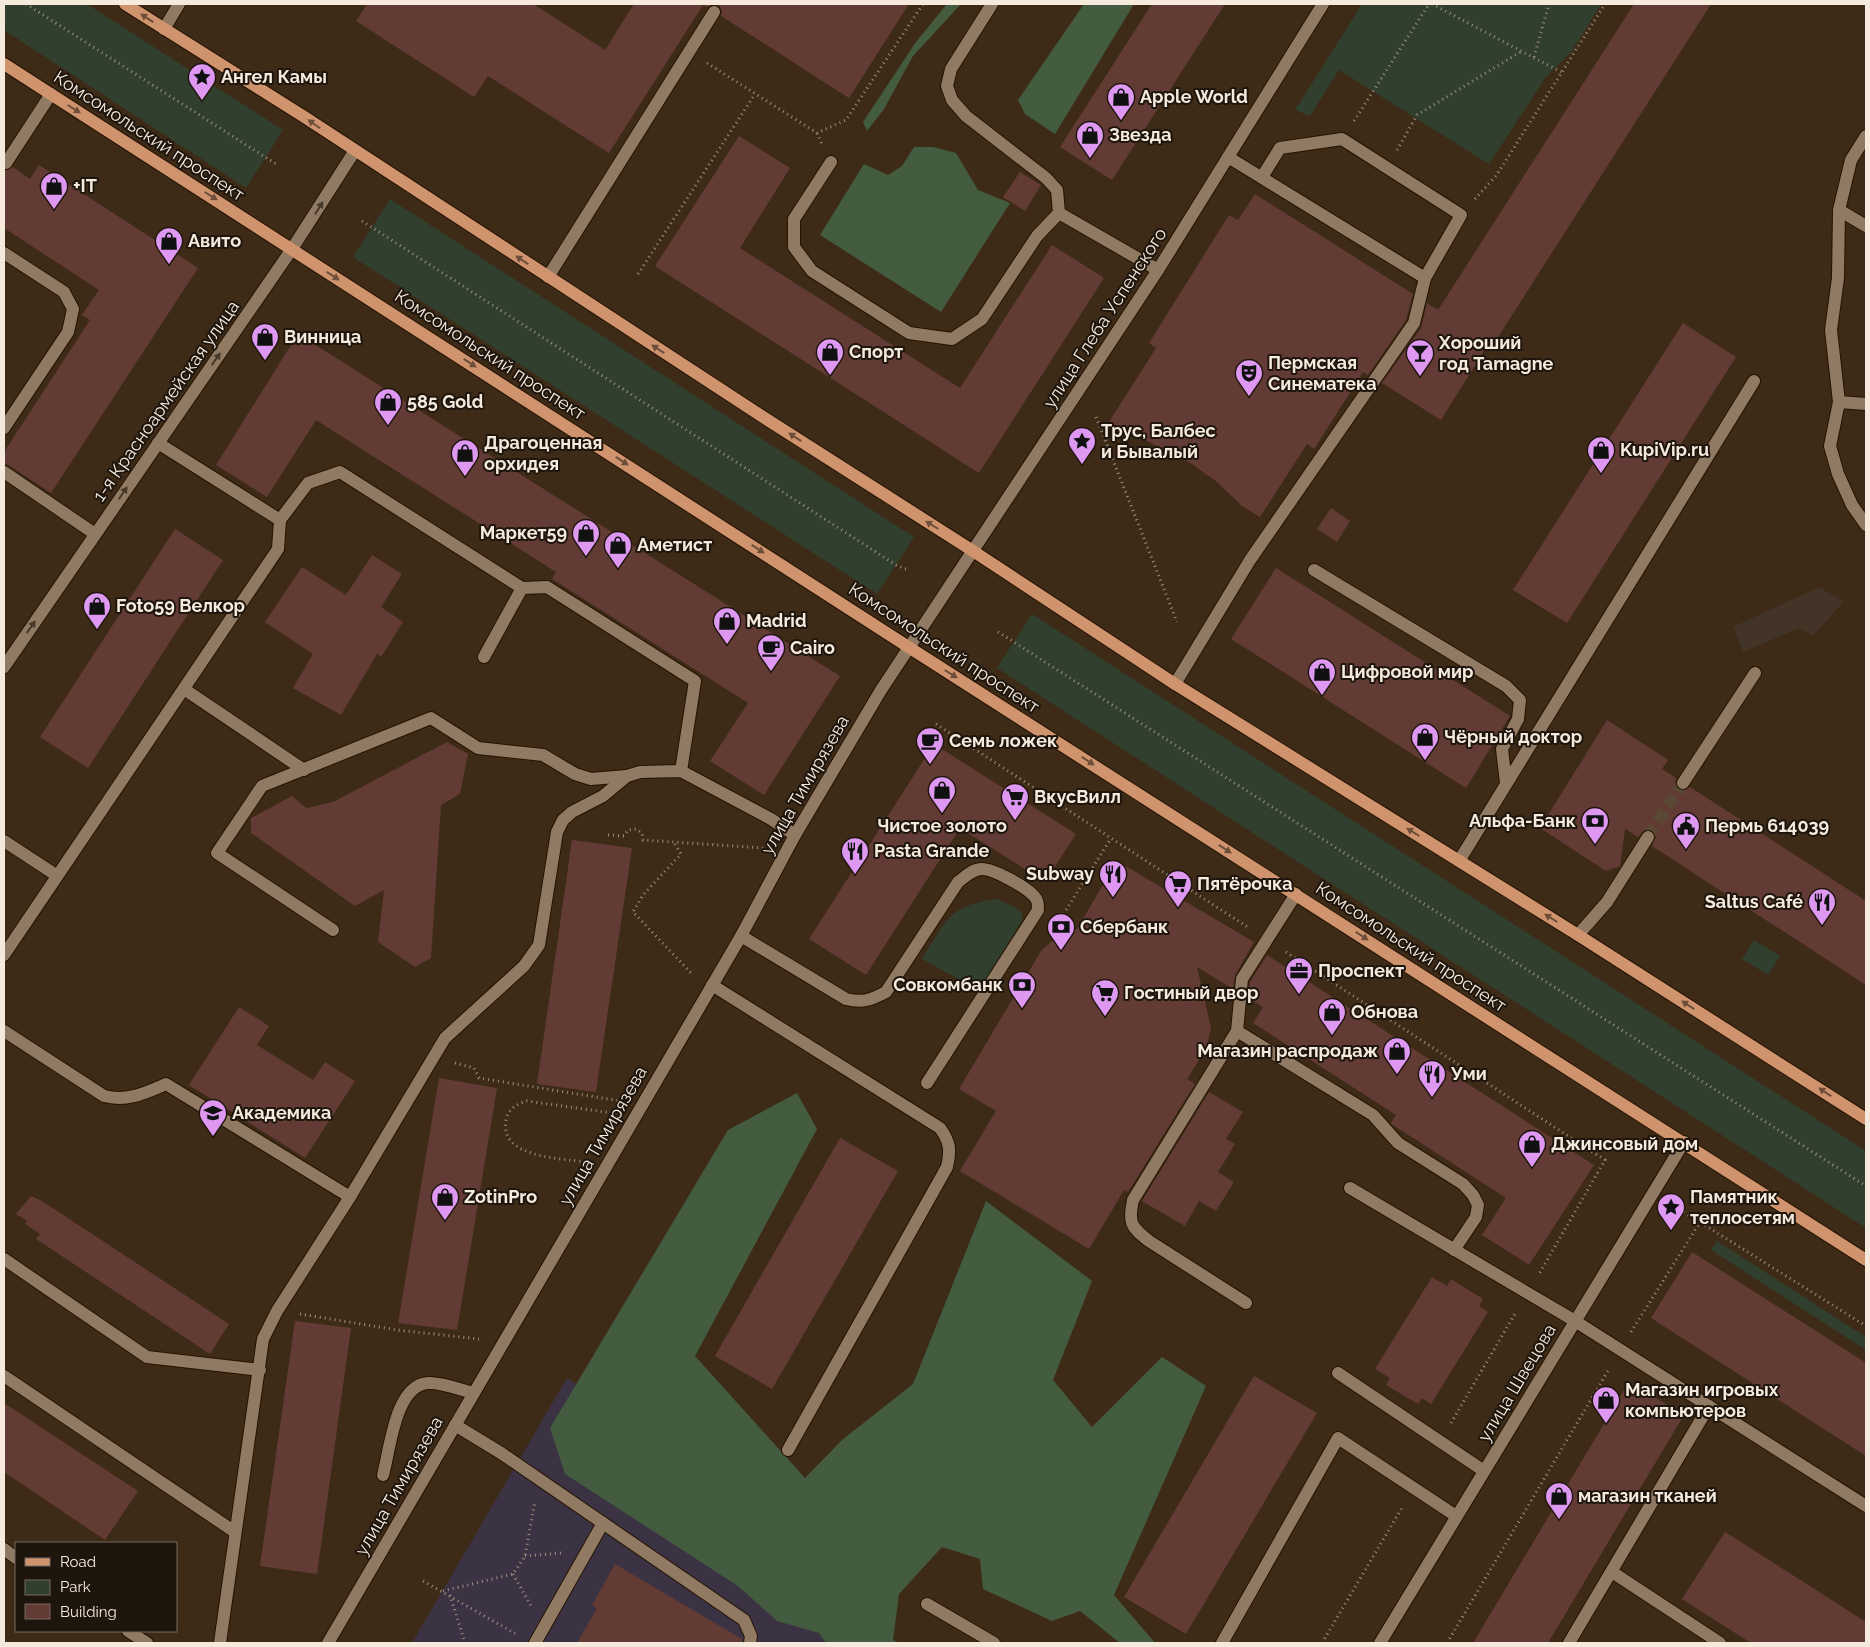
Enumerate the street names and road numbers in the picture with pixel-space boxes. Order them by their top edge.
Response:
street label: Комсомольский проспект [50,66,249,205]
street label: улица Глеба Успенского [1038,223,1171,412]
street label: Комсомольский проспект [391,285,590,424]
street label: 1-я Красноармейская улица [88,296,243,505]
street label: Комсомольский проспект [845,578,1044,717]
street label: улица Тимирязева [756,711,853,858]
street label: Комсомольский проспект [1312,877,1511,1016]
street label: улица Тимирязева [554,1062,651,1209]
street label: улица Швецова [1473,1320,1560,1445]
street label: улица Тимирязева [350,1412,447,1559]

